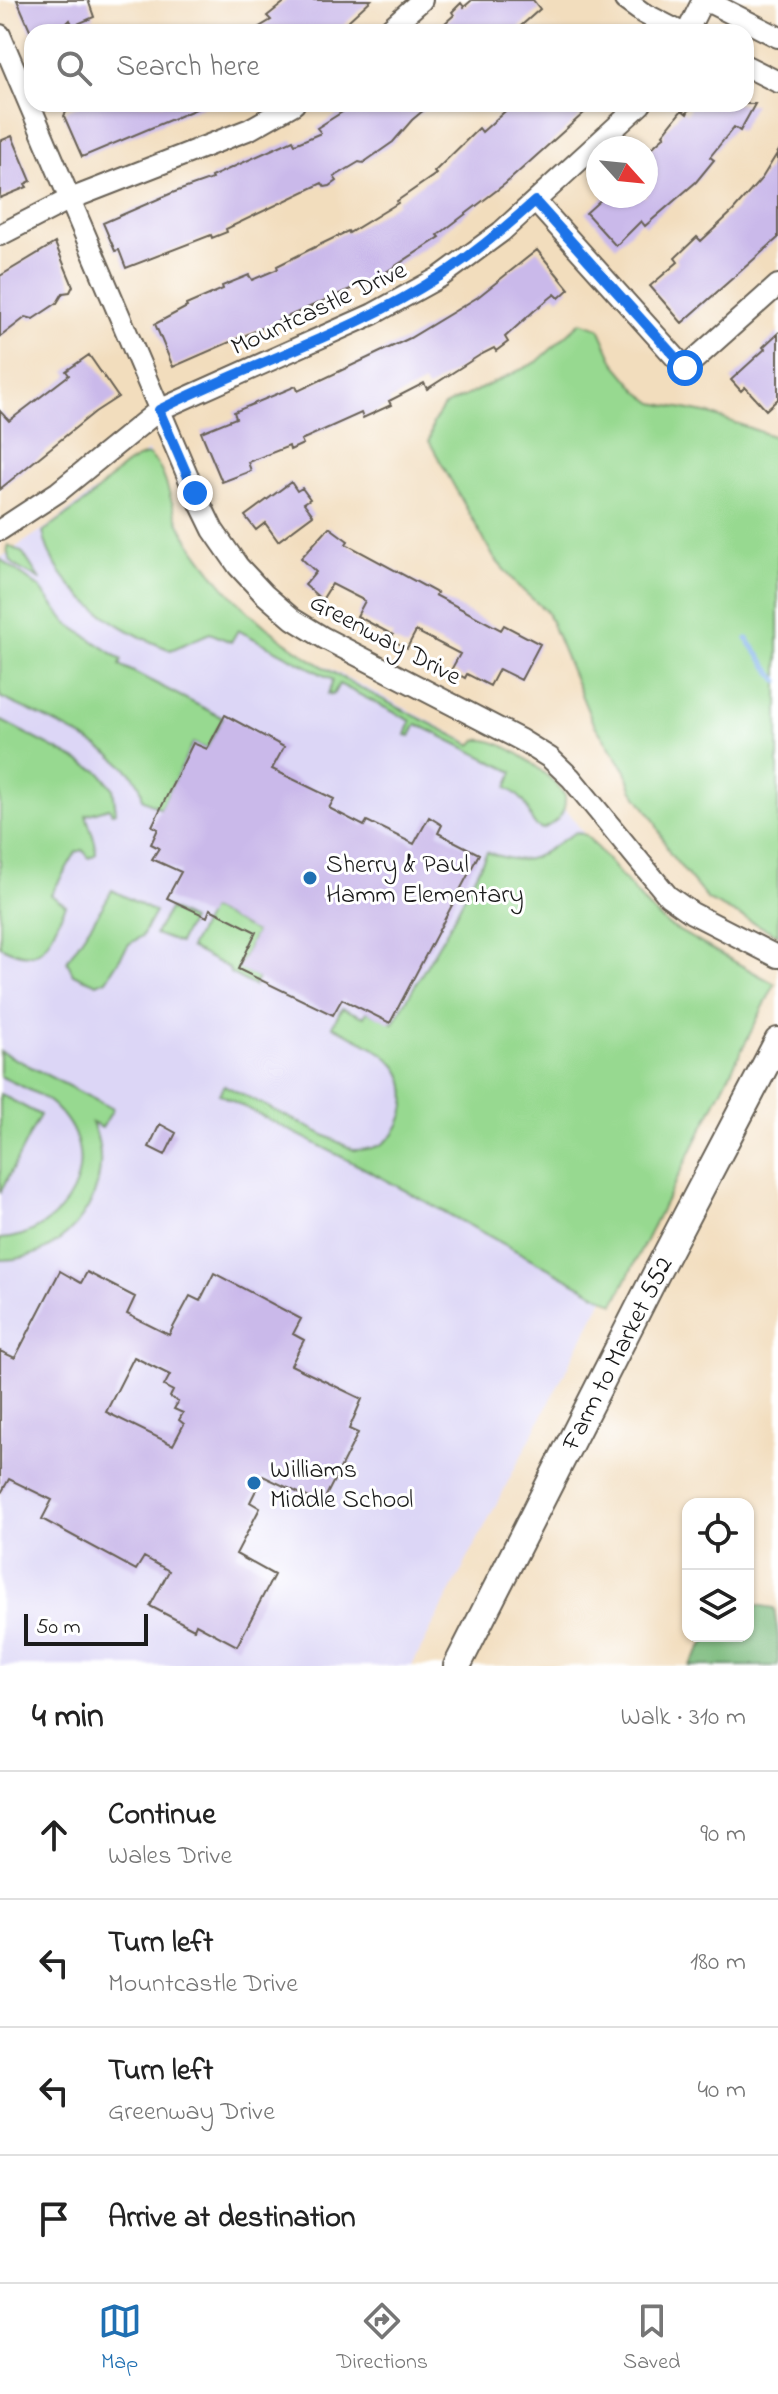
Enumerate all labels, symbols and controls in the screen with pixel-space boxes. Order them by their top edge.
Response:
search box [24,24,754,112]
icon: search [52,46,96,90]
text: Search here [116,46,260,90]
north arrow [586,136,658,208]
street label: Mountcastle Drive [225,252,414,367]
route start [667,350,703,386]
route end [177,475,213,511]
street label: Greenway Drive [302,585,467,697]
place label: Sherry & Paul Hamm Elementary [326,847,524,915]
marker: Sherry & Paul Hamm Elementary [301,869,319,887]
street label: Farm to Market 552 [553,1251,684,1459]
place label: Williams Middle School [270,1452,413,1520]
marker: Williams Middle School [245,1474,263,1492]
map controls [682,1498,754,1642]
button: locate [682,1498,754,1570]
button: layers [682,1570,754,1642]
scale bar [24,1610,148,1646]
text: 50 m [36,1612,81,1644]
text: 4 min [32,1693,104,1743]
text: Walk · 310 m [621,1699,746,1737]
text: Continue [108,1794,216,1838]
icon: ahead [32,1813,76,1857]
text: 90 m [700,1816,746,1854]
text: Wales Drive [108,1838,232,1876]
text: Turn left [108,1922,213,1966]
icon: left [32,1941,76,1985]
text: 180 m [690,1944,746,1982]
text: Mountcastle Drive [108,1966,298,2004]
text: Turn left [108,2050,213,2094]
icon: left [32,2069,76,2113]
text: 40 m [697,2072,746,2110]
text: Greenway Drive [108,2094,275,2132]
icon: arrive [32,2197,76,2241]
text: Arrive at destination [108,2197,356,2241]
tab: Map [98,2299,142,2379]
tab: Directions [337,2299,428,2379]
tab: Saved [623,2299,680,2379]

